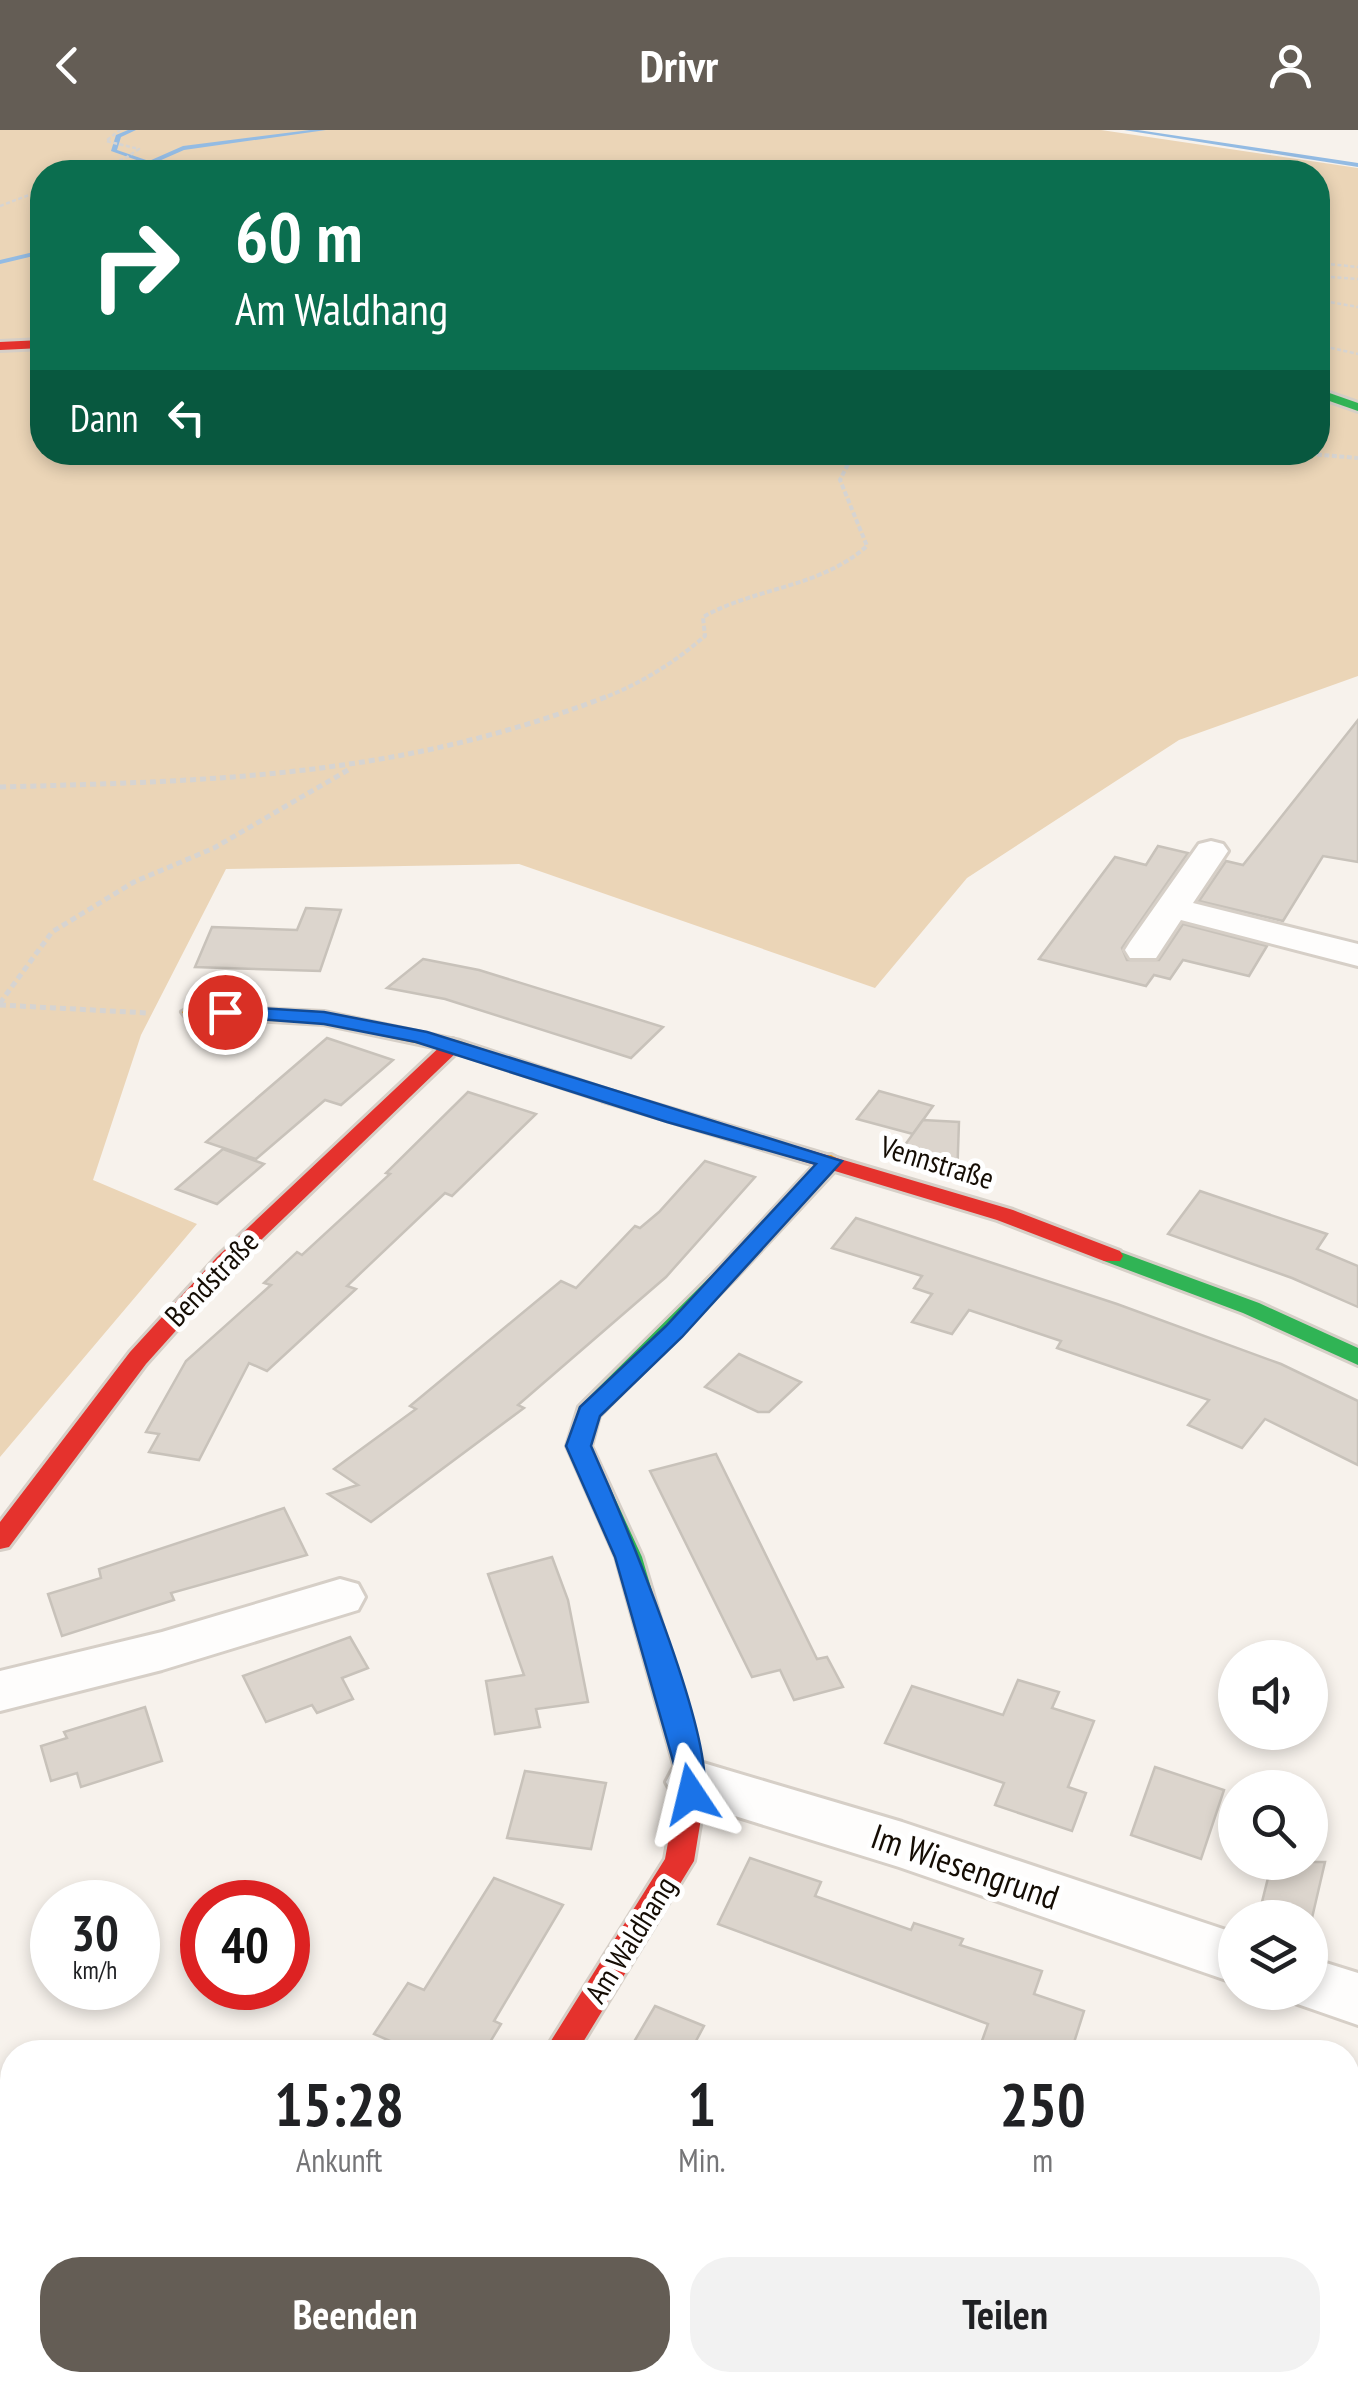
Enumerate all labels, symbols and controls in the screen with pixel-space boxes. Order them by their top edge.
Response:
text: Drivr [640,36,718,94]
icon: back [40,38,95,93]
icon: person [1263,38,1318,93]
text: 60 m [235,191,363,281]
icon: right [70,200,200,330]
text: Am Waldhang [235,279,448,337]
icon: left [159,390,214,445]
text: Dann [70,393,139,442]
pin [183,970,268,1055]
icon: arrive [198,985,253,1040]
street label: Vennstraße [875,1126,999,1197]
street label: Bendstraße [156,1222,266,1334]
map controls [1218,1640,1328,2010]
button: sound [1218,1640,1328,1750]
position arrow [639,1742,743,1846]
button: search [1218,1770,1328,1880]
street label: Im Wiesengrund [865,1812,1065,1920]
street label: Am Waldhang [576,1869,684,2010]
speed limit sign: 40 [180,1880,310,2010]
text: 30 [71,1900,119,1965]
button: layers [1218,1900,1328,2010]
text: km/h [73,1954,117,1986]
text: 15:28 [274,2065,404,2143]
text: 1 [688,2065,716,2143]
text: 250 [1000,2065,1086,2143]
text: Ankunft [296,2139,382,2181]
text: Min. [678,2139,725,2181]
text: m [1032,2139,1053,2181]
button: Beenden [40,2257,670,2372]
button: Teilen [690,2257,1320,2372]

